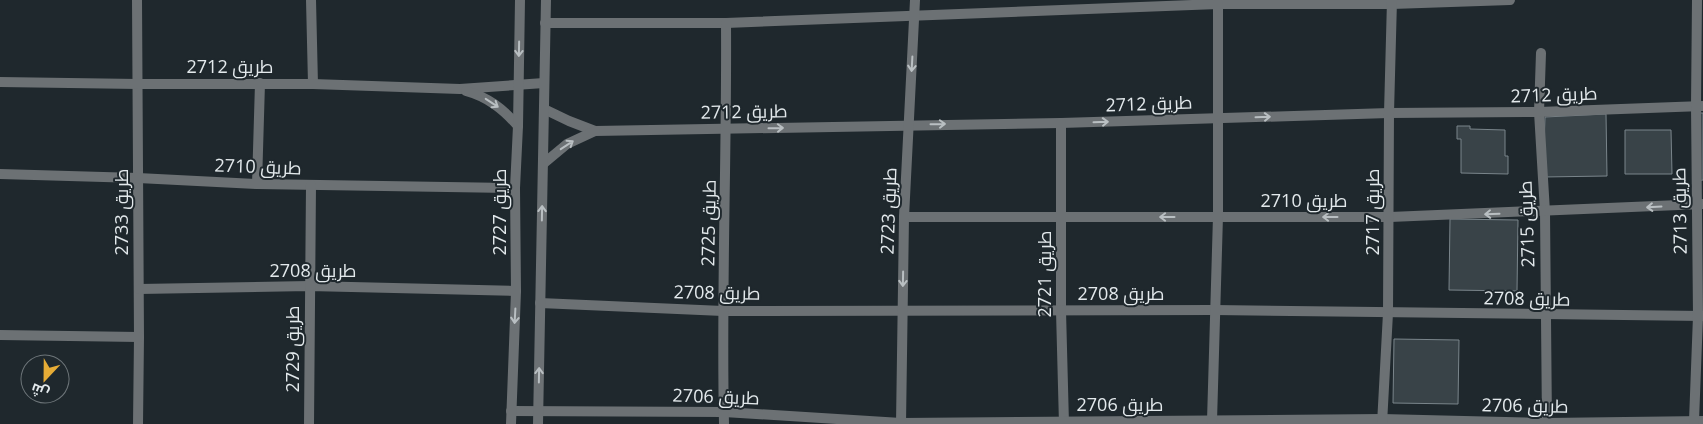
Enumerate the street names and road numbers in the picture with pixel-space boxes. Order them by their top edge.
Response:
street label: طريق 2712 [187,54,273,79]
street label: طريق 2712 [1510,80,1598,109]
street label: طريق 2712 [1105,89,1193,118]
street label: طريق 2712 [700,98,788,125]
street label: طريق 2710 [214,152,302,181]
street label: طريق 2723 [874,167,903,255]
street label: طريق 2713 [1666,167,1693,255]
street label: طريق 2733 [109,169,134,255]
street label: طريق 2727 [487,169,512,255]
street label: طريق 2717 [1360,169,1385,255]
street label: طريق 2725 [695,179,722,267]
street label: طريق 2715 [1512,180,1541,268]
street label: طريق 2710 [1261,188,1347,213]
street label: طريق 2721 [1032,231,1057,317]
street label: طريق 2708 [270,258,356,283]
street label: طريق 2708 [673,279,761,306]
street label: طريق 2708 [1078,281,1164,306]
street label: طريق 2708 [1483,285,1571,312]
street label: طريق 2729 [280,306,305,392]
street label: طريق 2706 [672,382,760,411]
street label: طريق 2706 [1077,392,1163,417]
street label: طريق 2706 [1481,392,1569,419]

